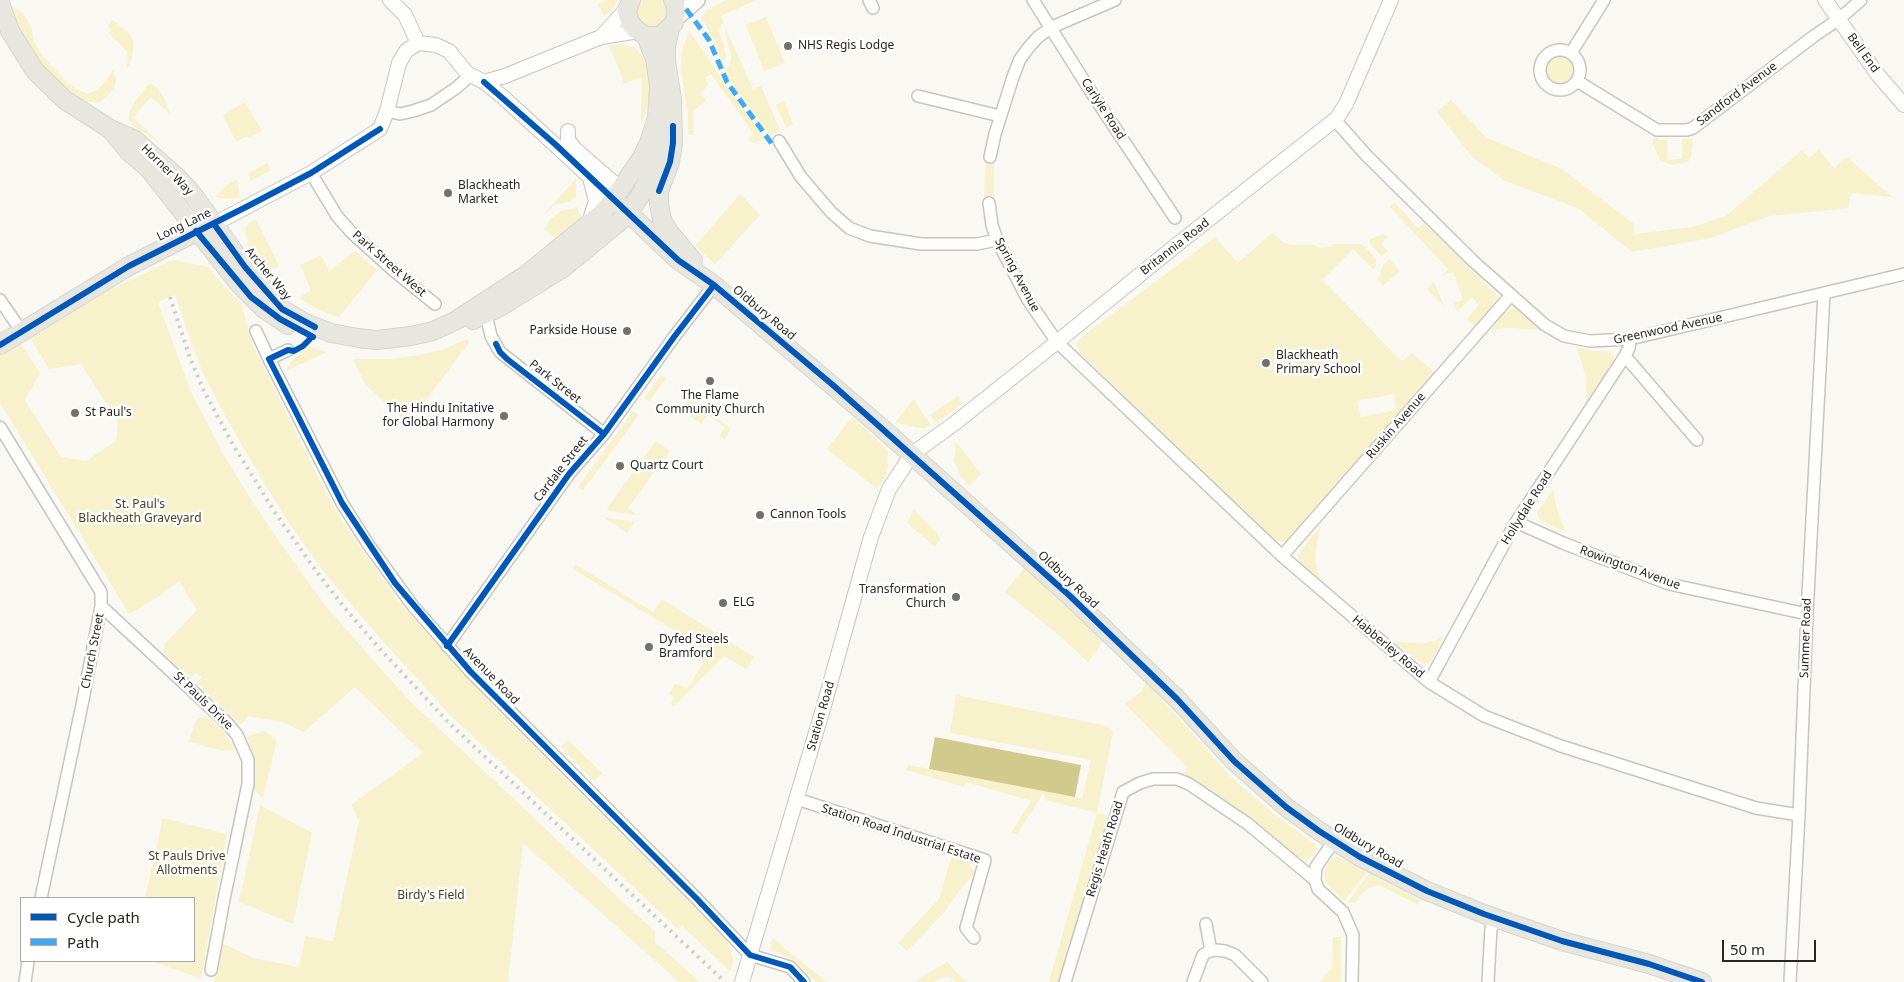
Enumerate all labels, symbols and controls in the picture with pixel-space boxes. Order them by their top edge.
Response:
street label: Bell End [1844,30,1882,76]
place label: NHS Regis Lodge [798,39,894,53]
marker: NHS Regis Lodge [782,40,794,52]
street label: Sandford Avenue [1694,59,1780,129]
street label: Carlyle Road [1078,76,1128,142]
street label: Horner Way [138,142,196,198]
place label: Blackheath Market [458,179,520,207]
marker: Blackheath Market [442,187,454,199]
street label: Long Lane [154,206,214,244]
street label: Britannia Road [1138,216,1212,278]
street label: Park Street West [349,228,429,300]
street label: Spring Avenue [991,235,1043,315]
street label: Archer Way [242,245,294,303]
street label: Oldbury Road [730,283,798,343]
street label: Greenwood Avenue [1612,310,1724,348]
place label: Parkside House [529,324,617,338]
marker: Parkside House [621,325,633,337]
place label: Blackheath Primary School [1276,349,1361,377]
street label: Park Street [526,357,584,407]
marker: Blackheath Primary School [1260,357,1272,369]
marker: The Flame Community Church [704,375,716,387]
place label: The Flame Community Church [655,389,765,417]
street label: Ruskin Avenue [1363,390,1429,462]
place label: The Hindu Initative for Global Harmony [383,402,494,430]
place label: St Paul's [85,406,132,420]
marker: St Paul's [69,407,81,419]
marker: The Hindu Initative for Global Harmony [498,410,510,422]
street label: Cardale Street [531,433,591,505]
place label: Quartz Court [630,459,703,473]
marker: Quartz Court [614,460,626,472]
street label: Hollydale Road [1499,468,1555,548]
park label: St. Paul's Blackheath Graveyard [78,498,202,526]
place label: Cannon Tools [770,508,846,522]
marker: Cannon Tools [754,509,766,521]
street label: Rowington Avenue [1578,543,1682,593]
street label: Oldbury Road [1035,548,1101,612]
place label: Transformation Church [859,583,946,611]
marker: Transformation Church [950,591,962,603]
place label: ELG [733,596,754,610]
marker: ELG [717,597,729,609]
street label: Summer Road [1797,598,1815,678]
street label: Church Street [79,612,107,690]
street label: Habberley Road [1349,613,1427,681]
place label: Dyfed Steels Bramford [659,633,729,661]
marker: Dyfed Steels Bramford [643,641,655,653]
street label: Avenue Road [460,644,522,708]
street label: St Pauls Drive [170,669,236,733]
street label: Station Road [804,680,838,752]
street label: Regis Heath Road [1084,799,1126,899]
street label: Station Road Industrial Estate [819,801,983,867]
street label: Oldbury Road [1331,820,1405,872]
park label: St Pauls Drive Allotments [148,850,226,878]
park label: Birdy's Field [397,889,465,903]
legend [20,897,195,962]
text: Cycle path [67,907,140,927]
scale bar [1724,930,1818,962]
text: Path [67,932,99,952]
text: 50 m [1730,939,1765,959]

